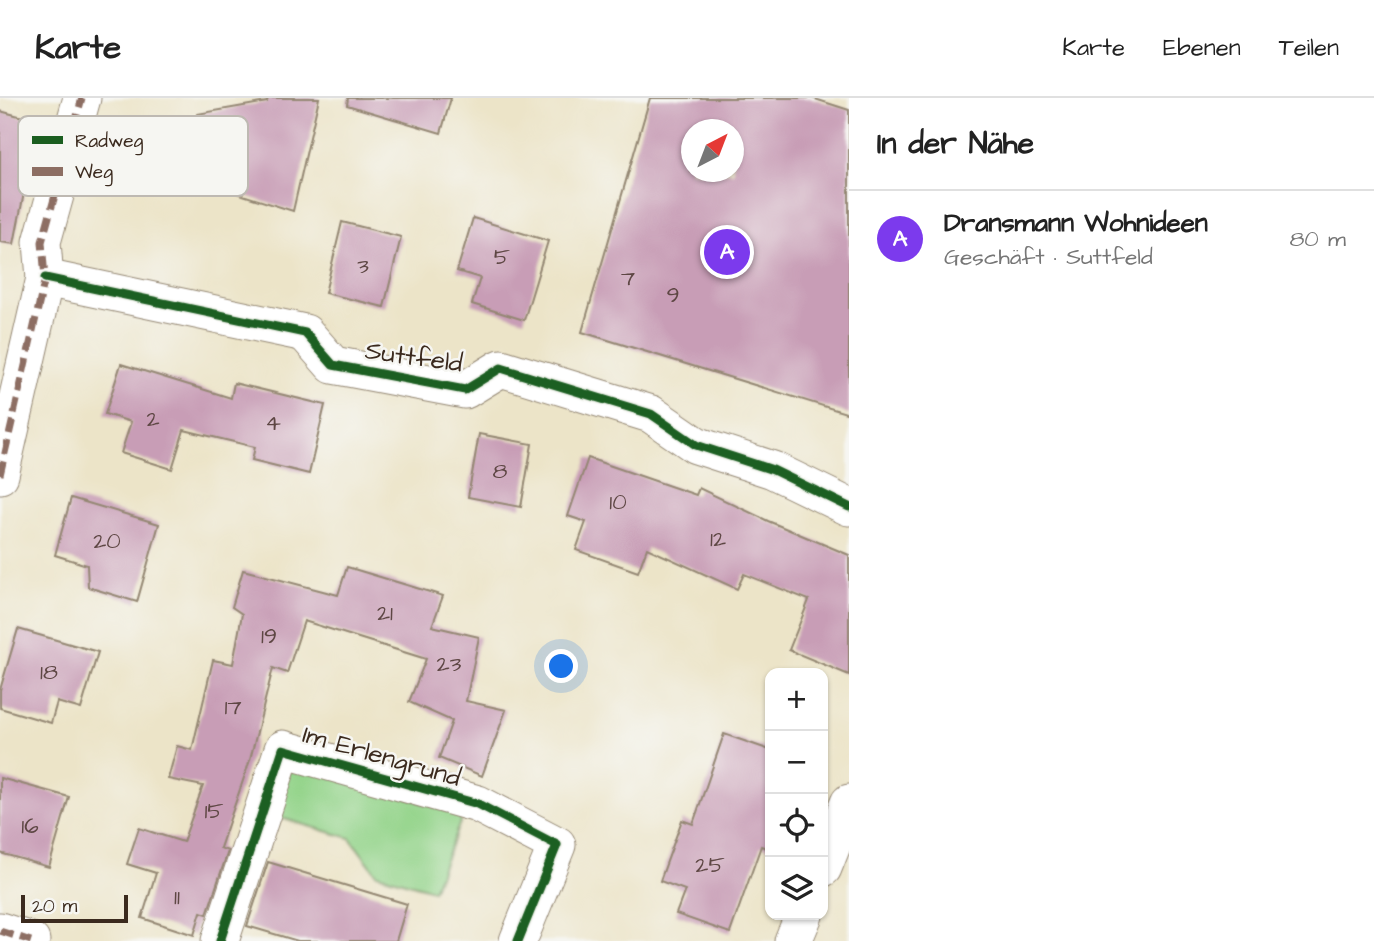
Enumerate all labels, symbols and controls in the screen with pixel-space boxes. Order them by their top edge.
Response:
text: Karte [35,25,121,71]
text: Karte [1062,31,1125,65]
text: Ebenen [1163,31,1241,65]
text: Teilen [1279,31,1339,65]
legend [18,116,248,196]
north arrow [681,119,744,182]
text: In der Nähe [877,123,1034,165]
text: Radweg [75,128,144,156]
text: Weg [75,159,113,187]
text: Dransmann Wohnideen [944,205,1208,241]
text: A [893,223,907,255]
text: 80 m [1289,223,1346,255]
pin: A [704,226,750,278]
house number: 5 [494,241,510,273]
text: Geschäft · Suttfeld [944,241,1153,273]
house number: 3 [357,250,369,282]
house number: 7 [621,262,635,294]
house number: 9 [666,279,680,311]
street label: Suttfeld [363,332,465,382]
house number: 2 [146,403,160,435]
house number: 4 [265,407,281,439]
house number: 8 [493,455,508,487]
house number: 10 [609,486,627,518]
house number: 12 [710,523,726,555]
house number: 20 [93,525,121,557]
house number: 21 [377,597,393,629]
house number: 19 [261,620,277,652]
house number: 23 [437,648,462,680]
your location [544,649,578,683]
house number: 18 [40,656,58,688]
map controls [765,668,828,920]
button: + [765,668,828,731]
house number: 17 [224,691,242,723]
street label: Im Erlengrund [298,716,465,798]
button: − [765,731,828,794]
button: locate [765,794,828,857]
house number: 15 [204,795,224,827]
house number: 16 [21,810,39,842]
house number: 25 [695,849,725,881]
button: layers [765,857,828,920]
house number: 11 [174,881,180,913]
scale bar [21,892,128,924]
text: 20 m [32,893,77,920]

